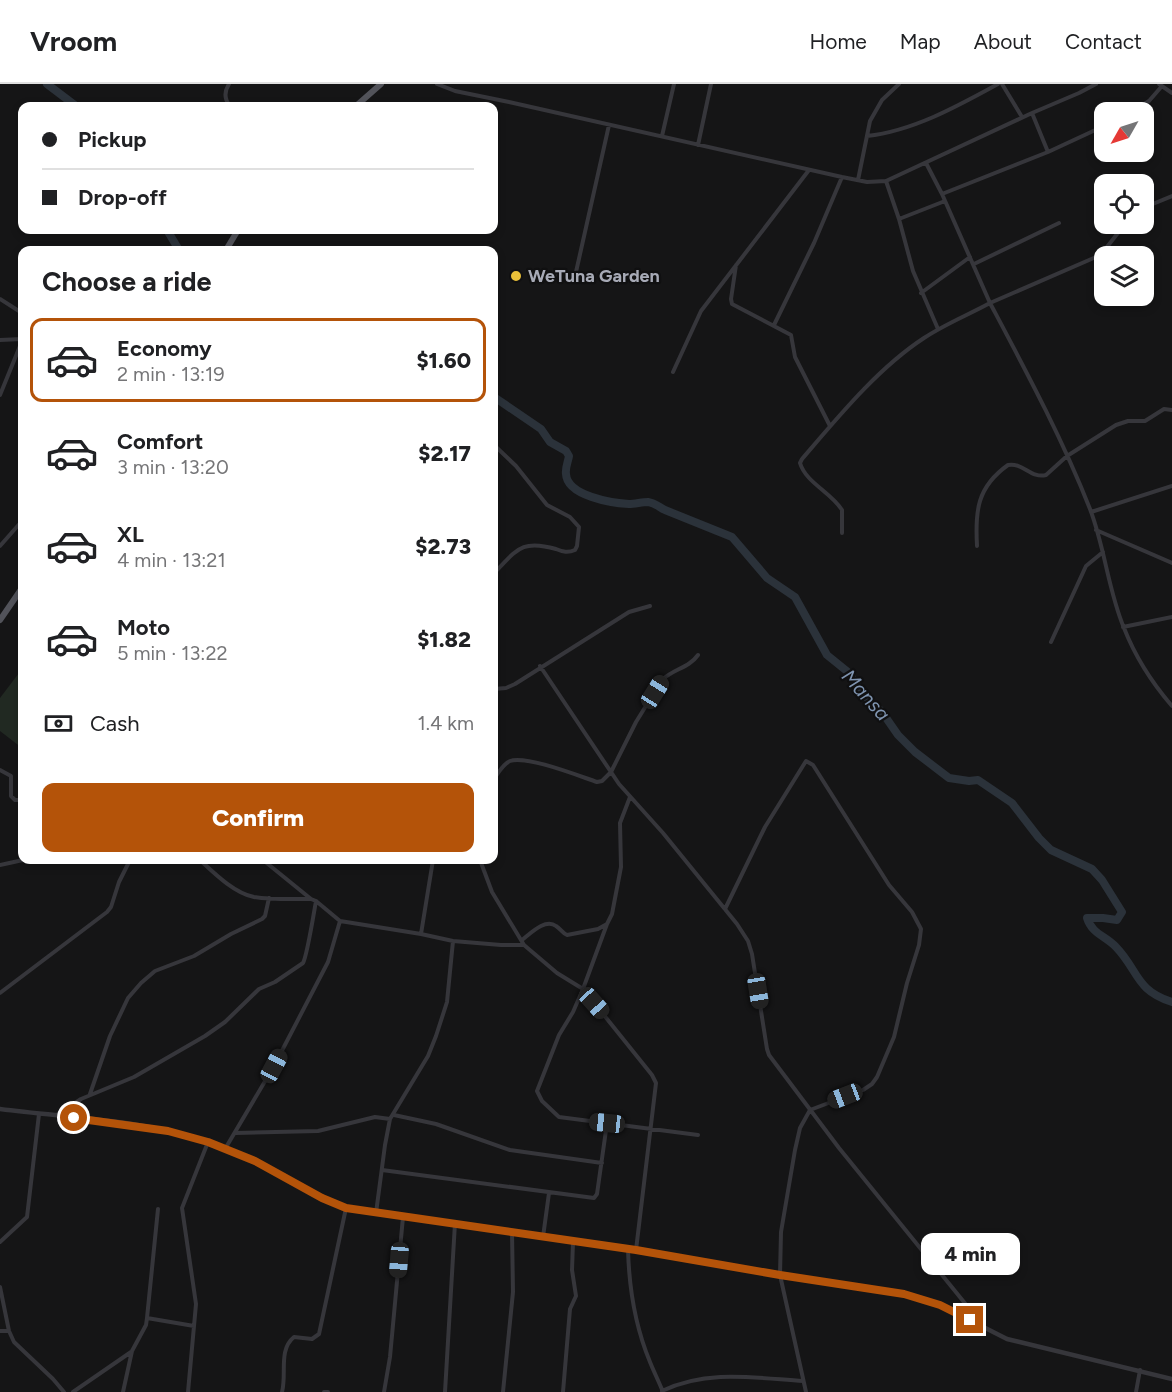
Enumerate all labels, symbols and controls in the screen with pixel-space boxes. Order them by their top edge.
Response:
text: Vroom [30,24,117,58]
text: Home [810,29,867,54]
text: Map [900,29,941,54]
text: About [974,29,1032,54]
text: Contact [1065,29,1142,54]
north arrow [1094,102,1154,162]
map controls [1094,102,1154,306]
text: Pickup [78,126,147,153]
button: locate [1094,174,1154,234]
text: Drop-off [78,184,167,211]
button: layers [1094,246,1154,306]
text: Choose a ride [42,265,211,298]
place label: WeTuna Garden [528,265,660,287]
marker: WeTuna Garden [509,269,523,283]
icon: car [45,333,99,387]
text: Economy [117,335,212,362]
text: $1.60 [416,347,471,374]
text: 2 min · 13:19 [117,362,225,386]
icon: car [45,426,99,480]
text: Comfort [117,428,203,455]
text: $2.17 [418,440,471,467]
text: 3 min · 13:20 [117,455,229,479]
icon: car [45,519,99,573]
text: XL [117,521,144,548]
text: $2.73 [415,533,471,560]
text: 4 min · 13:21 [117,548,226,572]
icon: car [45,612,99,666]
text: Moto [117,614,170,641]
text: $1.82 [417,626,471,653]
text: 5 min · 13:22 [117,641,228,665]
water label: Mansa [837,664,895,726]
car [638,672,672,712]
icon: cash [42,707,75,740]
text: Cash [90,710,140,737]
text: 1.4 km [418,711,474,735]
button: Confirm [42,783,474,852]
car [746,972,770,1010]
car [575,984,613,1022]
car [258,1046,290,1086]
car [825,1081,865,1111]
route start [60,1104,87,1131]
car [588,1112,626,1134]
callout: 4 min [920,1233,1020,1275]
car [388,1241,410,1279]
text: 4 min [944,1242,997,1266]
route end [956,1306,983,1333]

